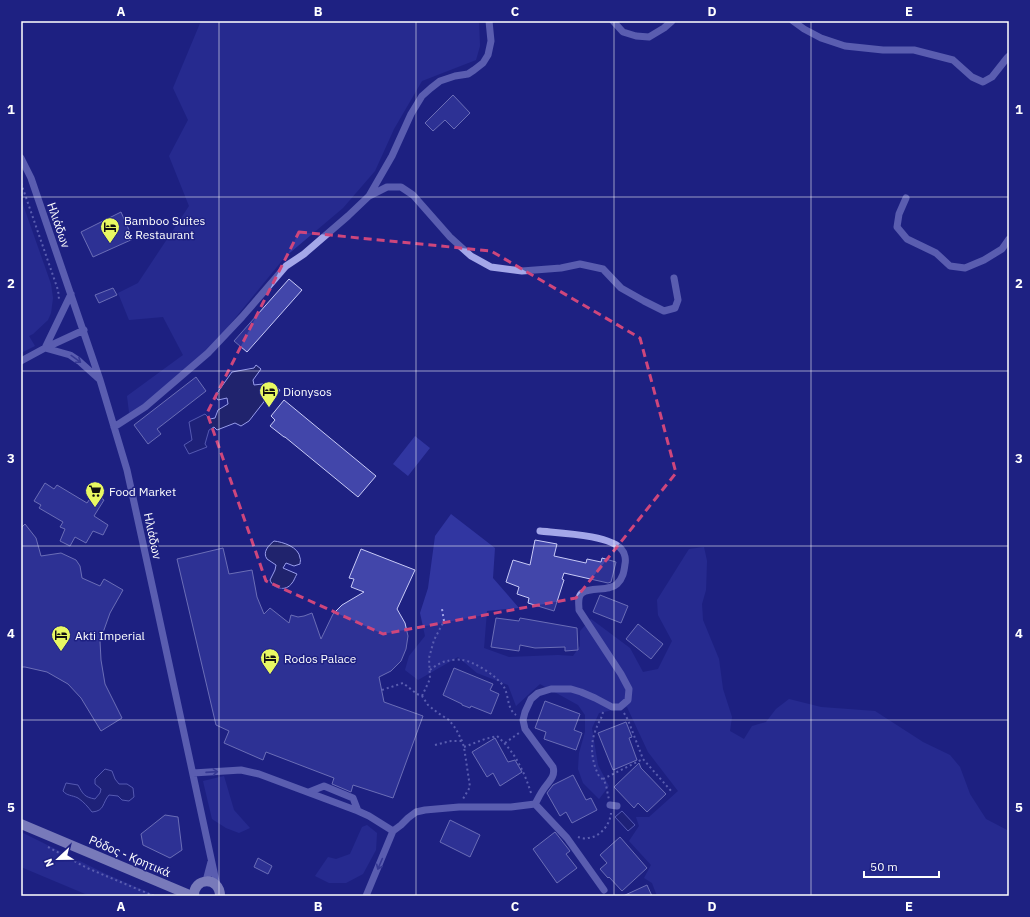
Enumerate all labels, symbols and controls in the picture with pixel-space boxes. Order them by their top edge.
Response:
text: A [117,3,126,20]
text: B [314,3,323,20]
text: C [511,3,520,20]
text: D [707,3,717,20]
text: E [905,3,913,20]
text: 1 [7,101,15,118]
text: 1 [1015,101,1023,118]
street label: Ηλιάδων [44,200,74,250]
place label: Bamboo Suites & Restaurant [124,213,205,242]
hotel icon: Bamboo Suites & Restaurant [99,216,121,244]
text: 2 [7,275,15,292]
text: 2 [1015,275,1023,292]
one-way arrow [70,355,81,363]
hotel icon: Dionysos [258,380,280,408]
place label: Dionysos [283,384,332,399]
text: 3 [7,450,15,467]
text: 3 [1015,450,1023,467]
supermarket icon: Food Market [84,480,106,508]
place label: Food Market [109,484,176,499]
street label: Ηλιάδων [141,511,165,561]
hotel icon: Akti Imperial [50,624,72,652]
text: 4 [7,625,15,642]
text: 4 [1015,625,1023,642]
place label: Akti Imperial [75,628,145,643]
hotel icon: Rodos Palace [259,647,281,675]
place label: Rodos Palace [284,651,357,666]
one-way arrow [205,768,218,775]
text: 5 [7,799,15,816]
text: 5 [1015,799,1023,816]
street label: Ρόδος - Κρητικά [87,832,173,880]
north arrow [38,839,78,879]
scale bar [864,853,939,879]
text: N [41,856,57,869]
one-way arrow [376,857,383,869]
text: 50 m [870,859,898,874]
text: A [117,898,126,915]
text: B [314,898,323,915]
text: C [511,898,520,915]
text: D [707,898,717,915]
text: E [905,898,913,915]

